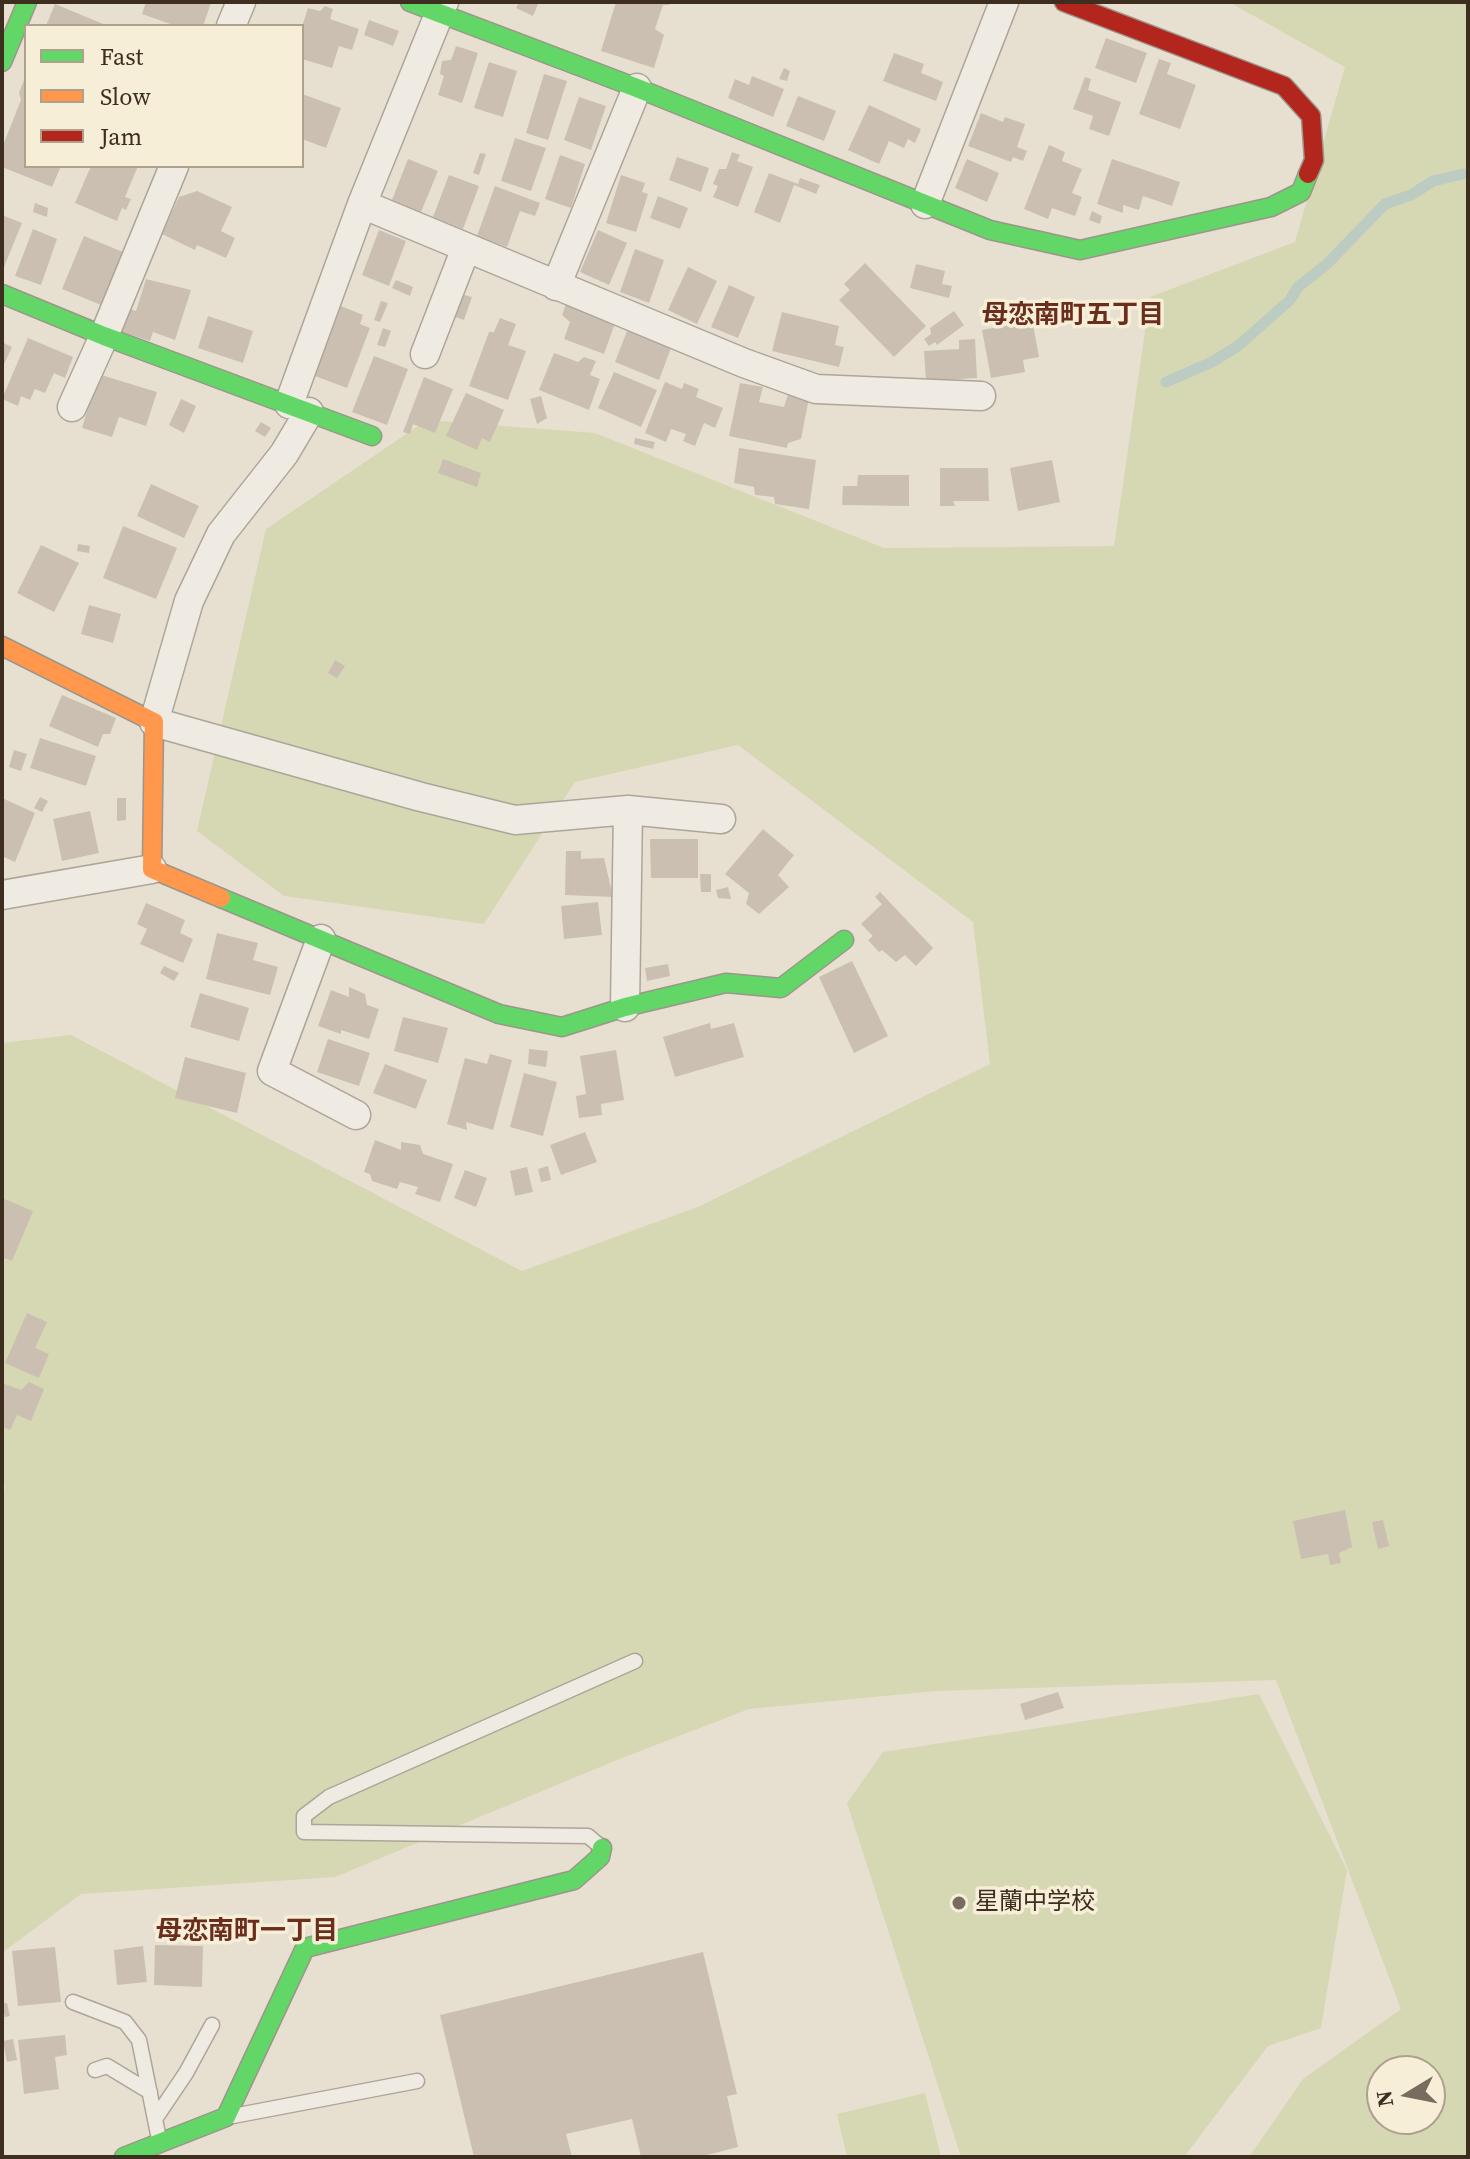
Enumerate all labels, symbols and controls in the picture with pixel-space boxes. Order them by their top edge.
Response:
legend [24,24,304,168]
text: Fast [100,40,143,73]
text: Slow [100,80,151,113]
text: Jam [100,120,142,153]
district label: 母恋南町五丁目 [982,300,1164,332]
place label: 星蘭中学校 [975,1889,1095,1917]
marker: 星蘭中学校 [950,1894,968,1912]
district label: 母恋南町一丁目 [156,1916,338,1948]
north arrow [1366,2055,1446,2135]
text: N [1368,2088,1400,2109]

